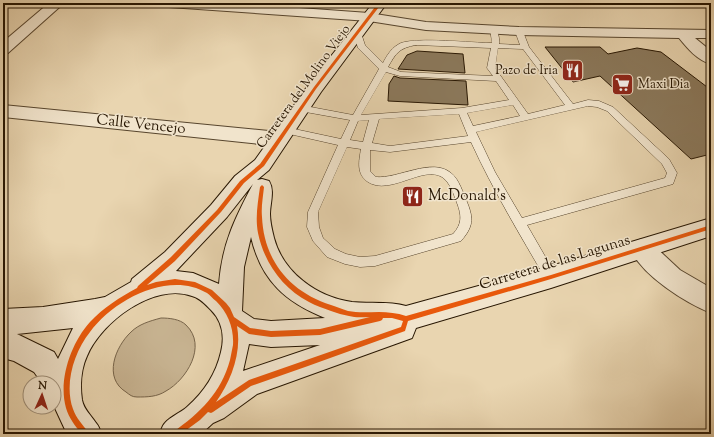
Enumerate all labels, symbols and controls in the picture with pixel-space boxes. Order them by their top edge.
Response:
street label: Carretera del Molino Viejo [253,21,355,153]
restaurant icon: Pazo de Iria [560,58,586,84]
place label: Pazo de Iria [495,62,558,80]
supermarket icon: Maxi Dia [609,72,635,98]
place label: Maxi Dia [638,76,690,94]
street label: Calle Vencejo [95,110,187,140]
restaurant icon: McDonald's [400,183,426,209]
place label: McDonald's [428,186,506,207]
street label: Carretera de las Lagunas [477,230,633,296]
north arrow [22,375,62,415]
text: N [37,378,47,394]

